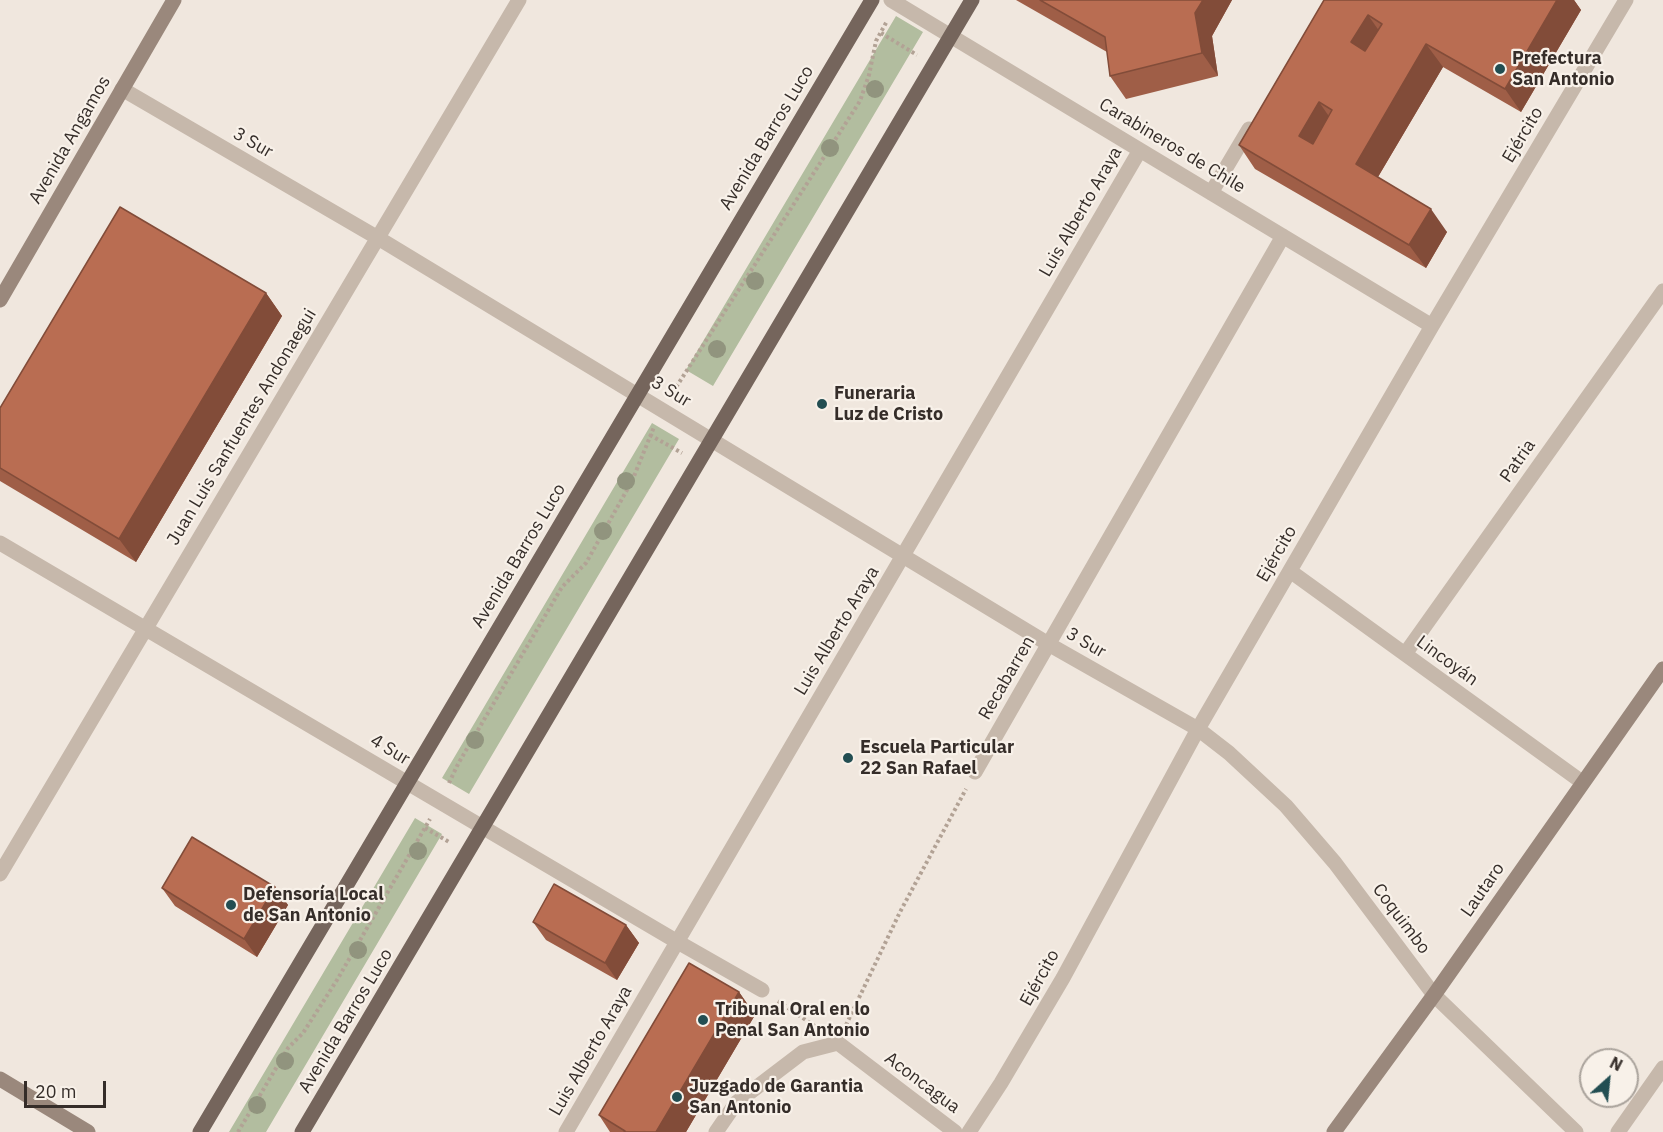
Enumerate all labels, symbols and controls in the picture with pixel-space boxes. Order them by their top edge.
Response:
place label: Prefectura San Antonio [1512,48,1615,90]
street label: Avenida Barros Luco [715,62,819,214]
marker: Prefectura San Antonio [1493,62,1507,76]
street label: Avenida Angamos [25,72,115,208]
street label: Carabineros de Chile [1095,94,1249,198]
street label: Ejército [1498,103,1548,167]
street label: 3 Sur [229,123,277,163]
street label: Luis Alberto Araya [1035,143,1127,281]
street label: Juan Luis Sanfuentes Andonaegui [163,305,321,549]
street label: 3 Sur [647,372,695,412]
place label: Funeraria Luz de Cristo [834,383,943,426]
marker: Funeraria Luz de Cristo [815,397,829,411]
street label: Patria [1496,435,1540,487]
street label: Avenida Barros Luco [467,480,571,632]
street label: Ejército [1252,522,1302,586]
street label: Luis Alberto Araya [790,563,884,699]
street label: 3 Sur [1062,623,1110,663]
street label: Lincoyán [1412,631,1482,691]
street label: Recabarren [974,632,1040,724]
street label: 4 Sur [366,730,414,770]
place label: Escuela Particular 22 San Rafael [860,737,1014,780]
marker: Escuela Particular 22 San Rafael [841,751,855,765]
street label: Lautaro [1457,859,1509,921]
street label: Coquimbo [1368,879,1434,959]
place label: Defensoría Local de San Antonio [243,884,384,926]
marker: Defensoría Local de San Antonio [224,898,238,912]
street label: Avenida Barros Luco [294,945,398,1097]
street label: Ejército [1016,946,1064,1010]
street label: Luis Alberto Araya [545,982,637,1120]
place label: Tribunal Oral en lo Penal San Antonio [715,999,870,1042]
marker: Tribunal Oral en lo Penal San Antonio [696,1013,710,1027]
street label: Aconcagua [880,1048,964,1118]
north arrow [1579,1048,1639,1108]
text: N [1607,1052,1626,1075]
scale bar [27,1069,110,1107]
place label: Juzgado de Garantia San Antonio [689,1076,863,1118]
text: 20 m [35,1080,77,1103]
marker: Juzgado de Garantia San Antonio [670,1090,684,1104]

